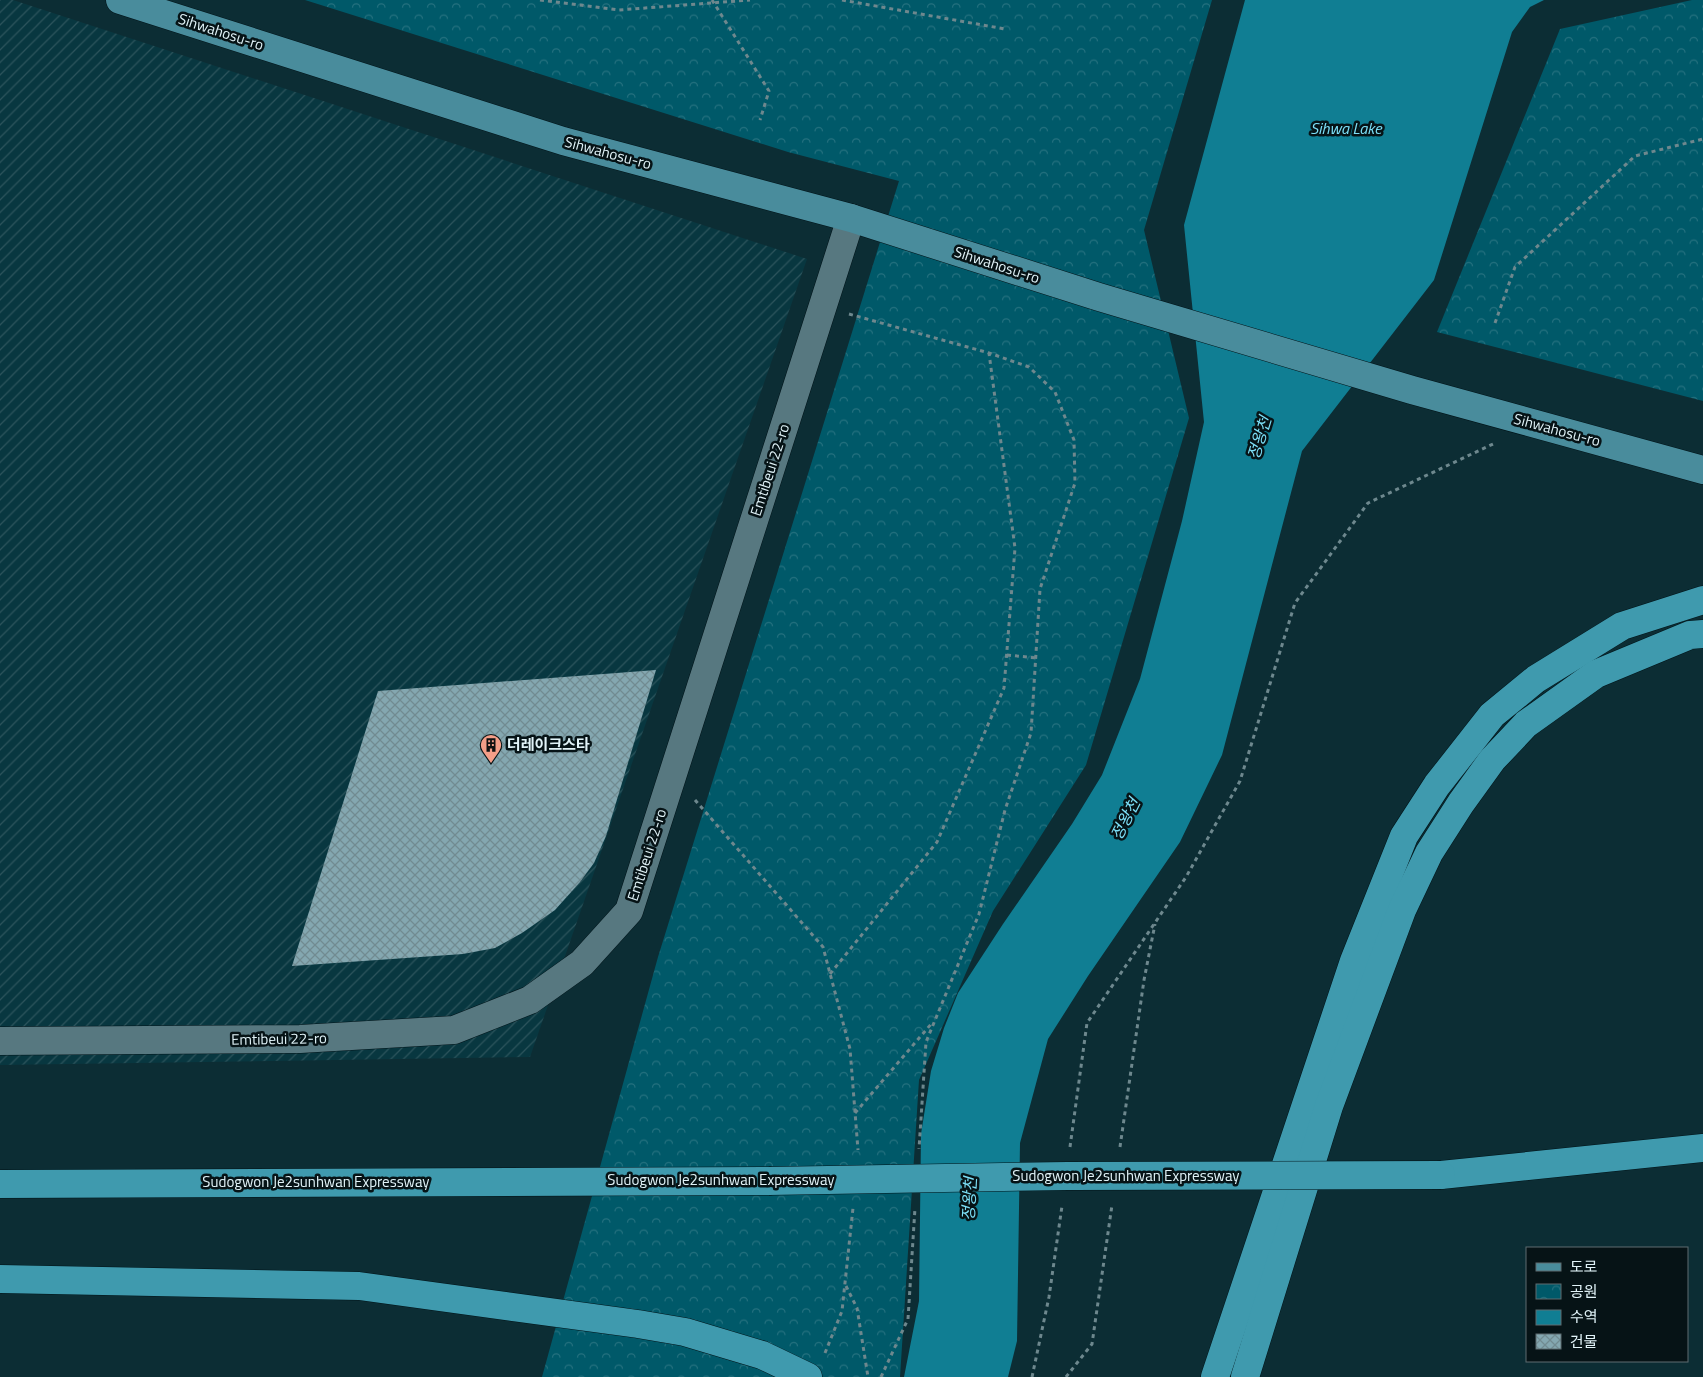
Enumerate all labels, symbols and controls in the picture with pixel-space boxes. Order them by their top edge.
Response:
street label: Sihwahosu-ro [175,7,267,56]
water label: Sihwa Lake [1310,116,1383,140]
street label: Sihwahosu-ro [562,130,654,175]
street label: Sihwahosu-ro [951,240,1043,289]
street label: Sihwahosu-ro [1511,407,1603,452]
water label: 정왕천 [1241,411,1278,463]
street label: Emtibeui 22-ro [744,421,795,519]
building icon: 더레이크스타 [479,733,503,764]
place label: 더레이크스타 [507,733,590,756]
water label: 정왕천 [1104,792,1147,844]
street label: Emtibeui 22-ro [621,806,672,904]
street label: Emtibeui 22-ro [231,1026,327,1051]
street label: Sudogwon Je2sunhwan Expressway [1012,1164,1240,1187]
street label: Sudogwon Je2sunhwan Expressway [607,1168,835,1191]
street label: Sudogwon Je2sunhwan Expressway [202,1170,430,1193]
water label: 정왕천 [956,1174,982,1222]
legend [1526,1247,1688,1362]
text: 도로 [1570,1255,1598,1278]
text: 공원 [1570,1280,1598,1303]
text: 수역 [1570,1305,1598,1328]
text: 건물 [1570,1330,1598,1353]

